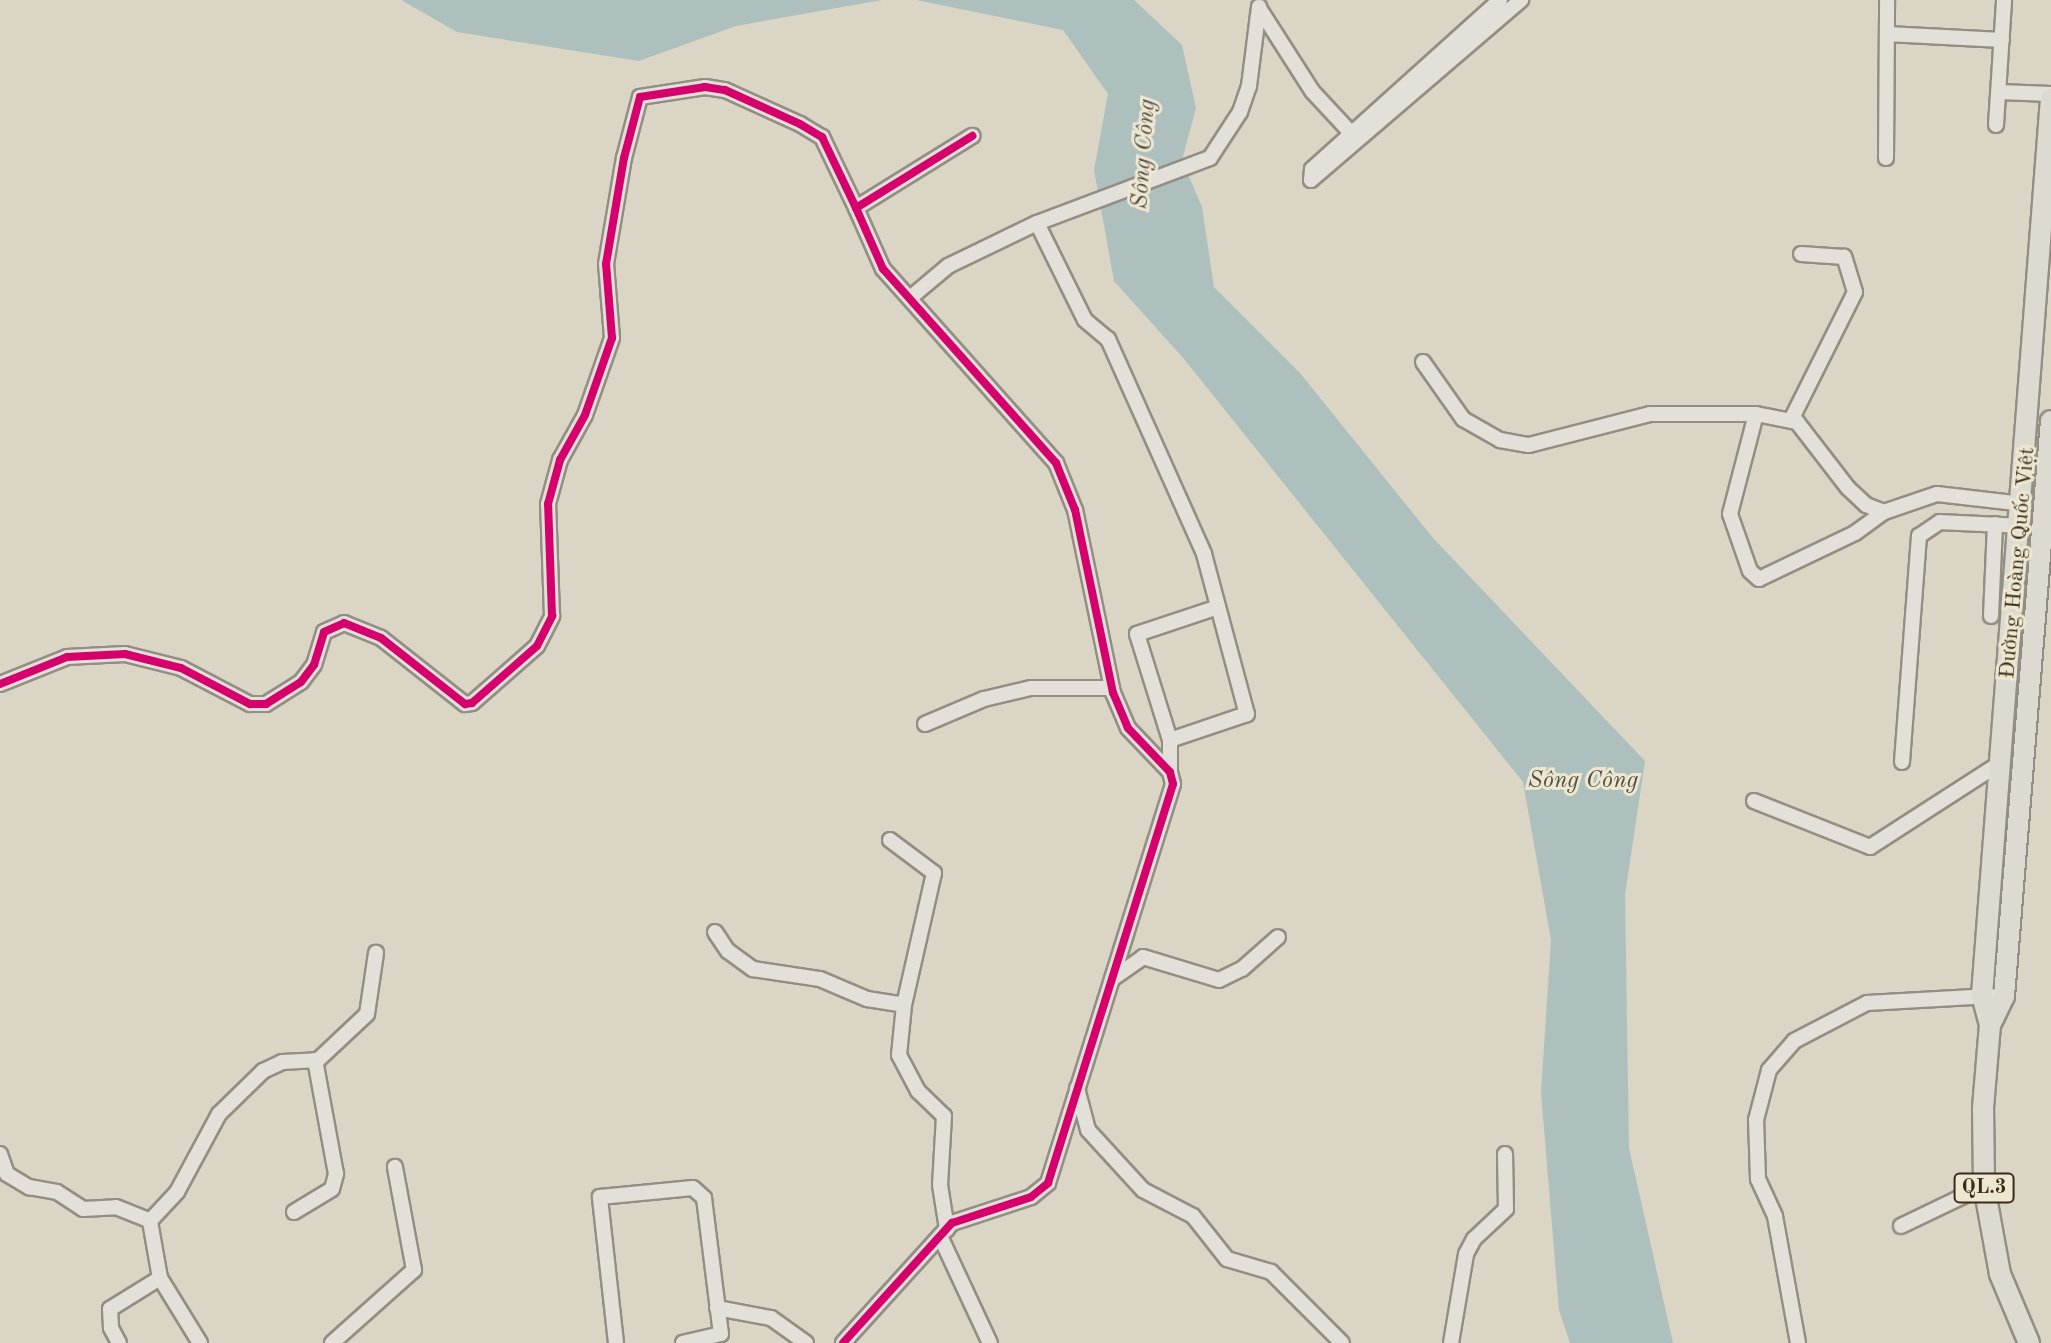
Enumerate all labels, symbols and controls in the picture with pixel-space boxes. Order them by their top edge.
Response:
water label: Sông Công [1127,98,1163,210]
street label: Đường Hoàng Quốc Việt [1995,446,2041,680]
water label: Sông Công [1528,768,1638,796]
road number: QL.3 [1952,1172,2016,1204]

